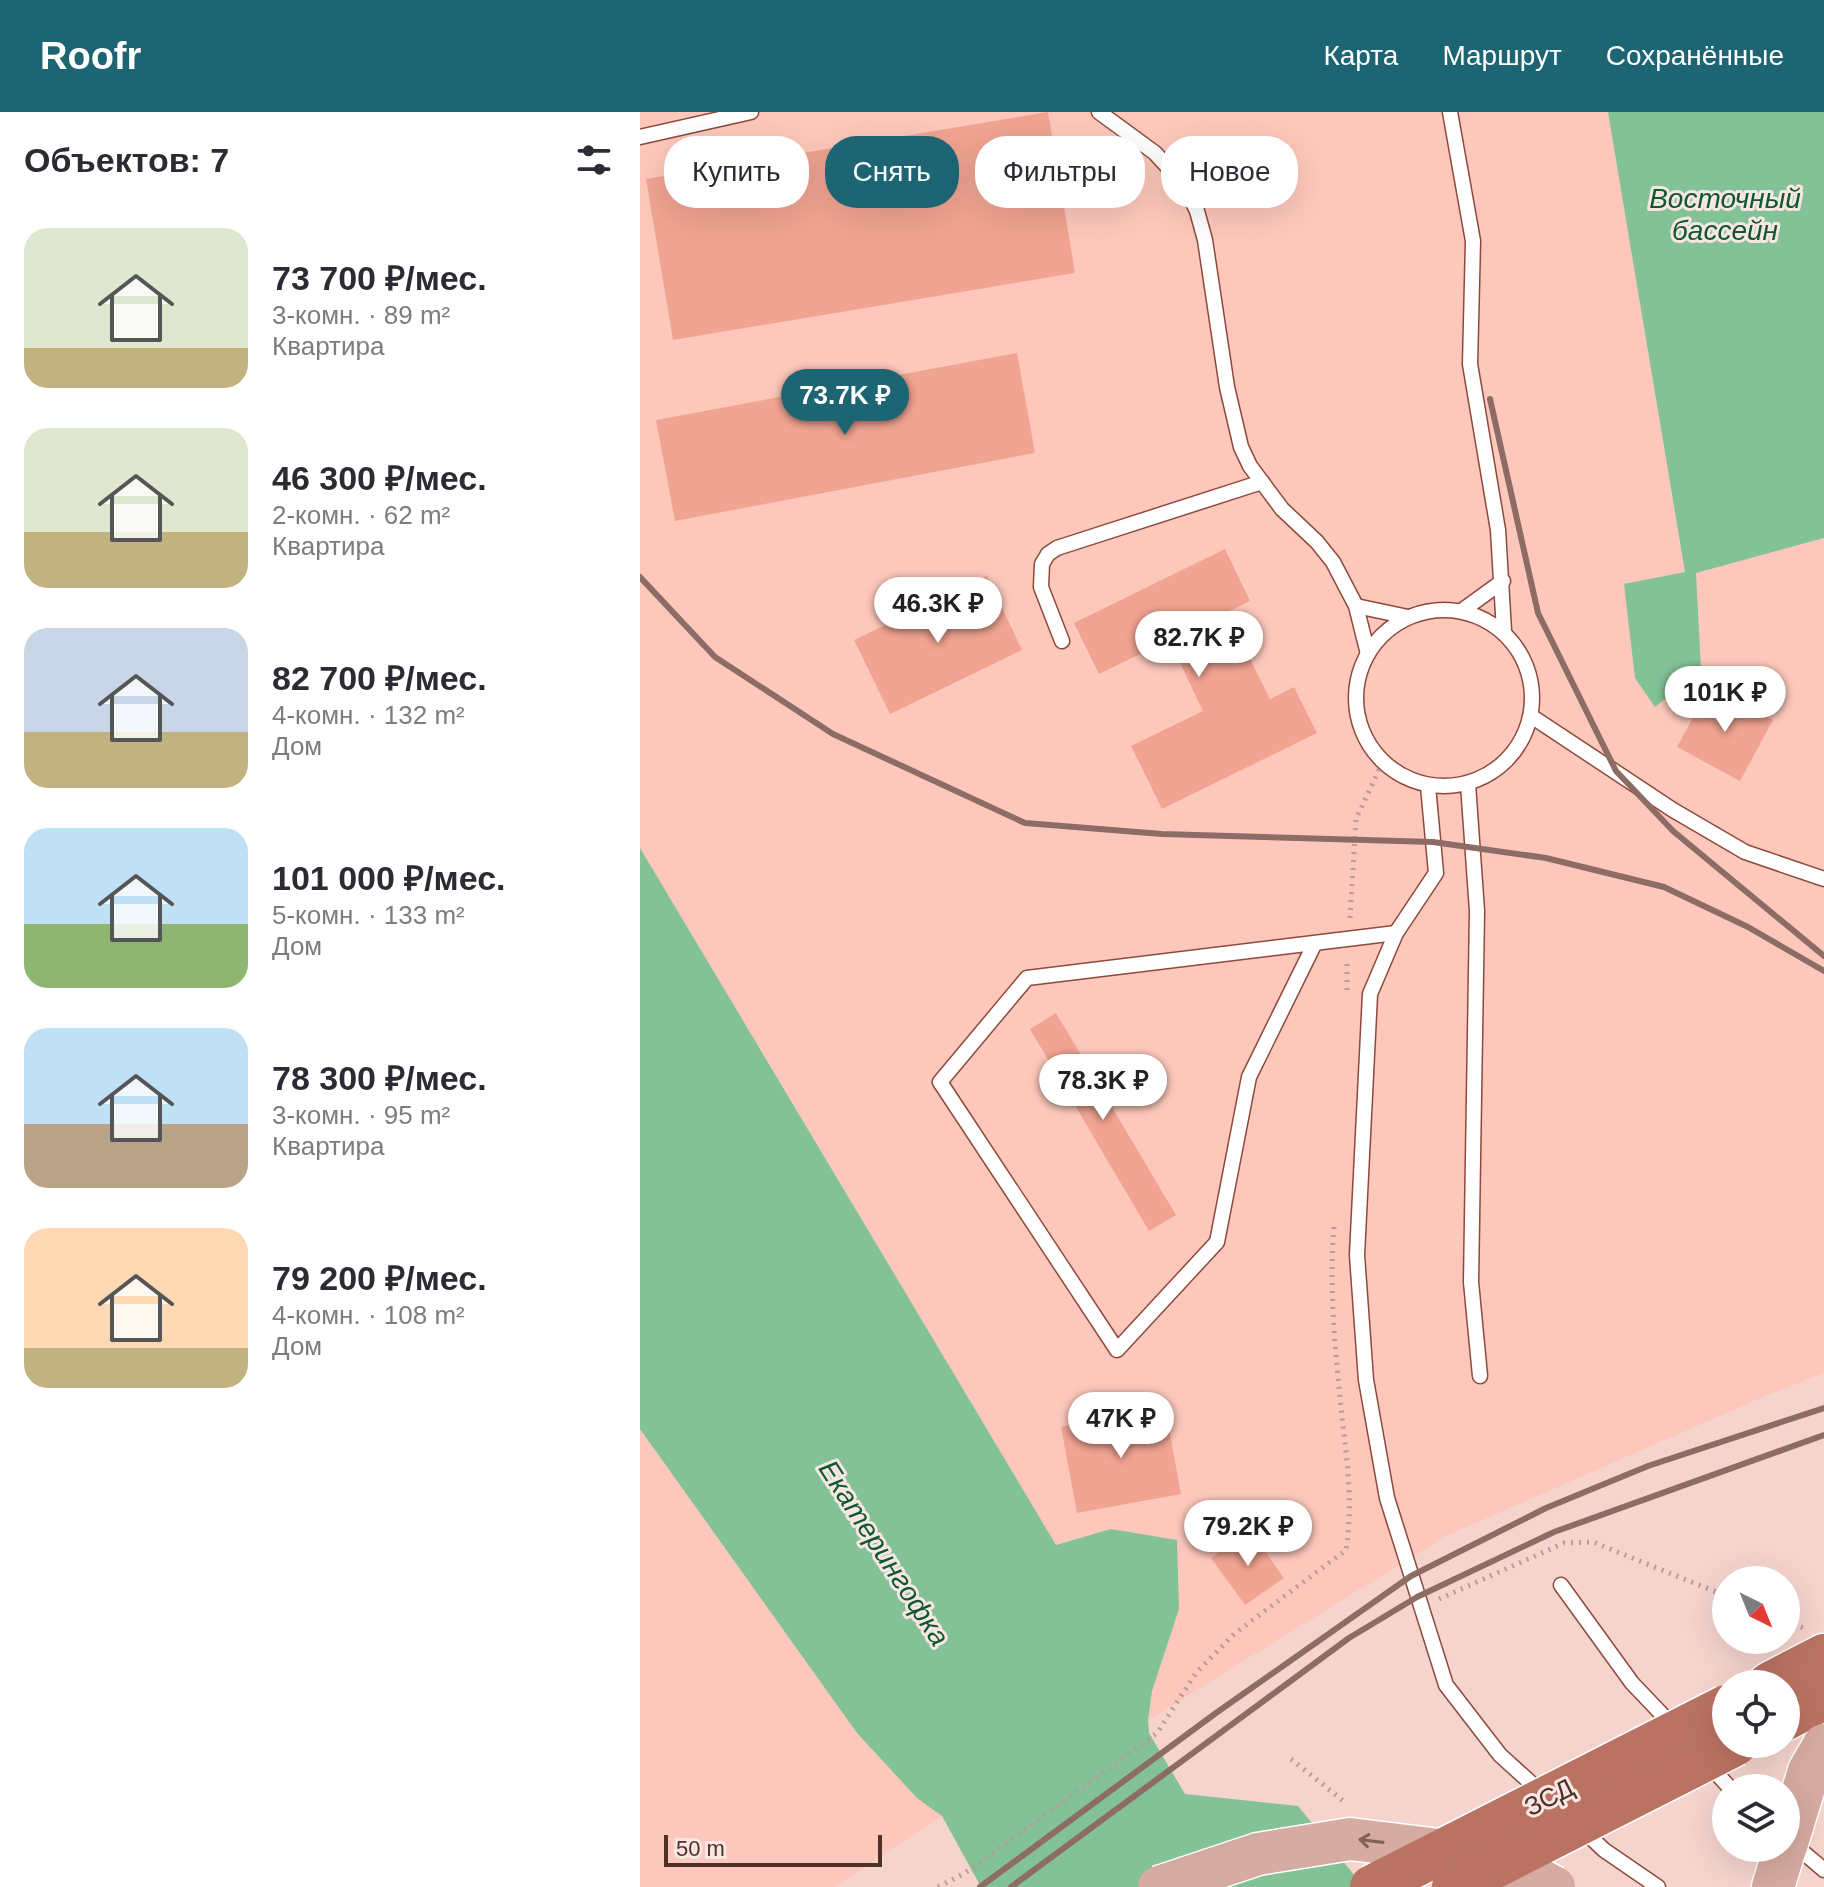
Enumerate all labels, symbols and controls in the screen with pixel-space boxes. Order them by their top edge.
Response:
text: Roofr [40,35,141,77]
text: Карта [1323,40,1398,71]
text: Маршрут [1442,40,1562,71]
text: Сохранённые [1606,40,1784,71]
chip: Купить [664,136,809,208]
chip: Снять [825,136,959,208]
chip: Фильтры [975,136,1145,208]
chip: Новое [1161,136,1298,208]
icon: filters [572,138,616,182]
text: Объектов: 7 [24,141,229,179]
water label: Восточный бассейн [1649,183,1801,246]
text: 73 700 ₽/мес. [272,259,487,297]
icon: home [88,260,184,356]
text: 3-комн. · 89 m² [272,300,450,330]
text: Квартира [272,331,384,361]
pin: 73.7K ₽ [771,369,919,437]
text: 73.7K ₽ [799,380,891,410]
text: 46 300 ₽/мес. [272,459,487,497]
icon: home [88,460,184,556]
text: 2-комн. · 62 m² [272,500,450,530]
text: Квартира [272,531,384,561]
pin: 46.3K ₽ [864,577,1012,645]
text: 46.3K ₽ [892,588,984,618]
pin: 82.7K ₽ [1125,611,1273,679]
text: 82.7K ₽ [1153,622,1245,652]
text: 82 700 ₽/мес. [272,659,487,697]
icon: home [88,660,184,756]
pin: 101K ₽ [1660,666,1790,734]
text: 101K ₽ [1683,677,1767,707]
text: 4-комн. · 132 m² [272,700,465,730]
text: Дом [272,731,322,761]
text: 101 000 ₽/мес. [272,859,506,897]
icon: home [88,860,184,956]
text: 5-комн. · 133 m² [272,900,465,930]
text: Дом [272,931,322,961]
pin: 78.3K ₽ [1029,1054,1177,1122]
text: 78 300 ₽/мес. [272,1059,487,1097]
icon: home [88,1060,184,1156]
text: 78.3K ₽ [1057,1065,1149,1095]
text: 3-комн. · 95 m² [272,1100,450,1130]
text: Квартира [272,1131,384,1161]
text: 79 200 ₽/мес. [272,1259,487,1297]
icon: home [88,1260,184,1356]
text: 4-комн. · 108 m² [272,1300,465,1330]
text: Дом [272,1331,322,1361]
pin: 47K ₽ [1065,1392,1177,1460]
text: 47K ₽ [1086,1403,1156,1433]
water label: Екатерингофка [813,1455,955,1651]
pin: 79.2K ₽ [1174,1500,1322,1568]
text: 79.2K ₽ [1202,1511,1294,1541]
north arrow [1712,1566,1800,1654]
map controls [1712,1566,1800,1862]
button: locate [1712,1670,1800,1758]
street label: ЗСД [1519,1772,1579,1822]
button: layers [1712,1774,1800,1862]
scale bar [664,1831,882,1867]
one-way arrow [1358,1834,1385,1849]
text: 50 m [676,1836,725,1861]

